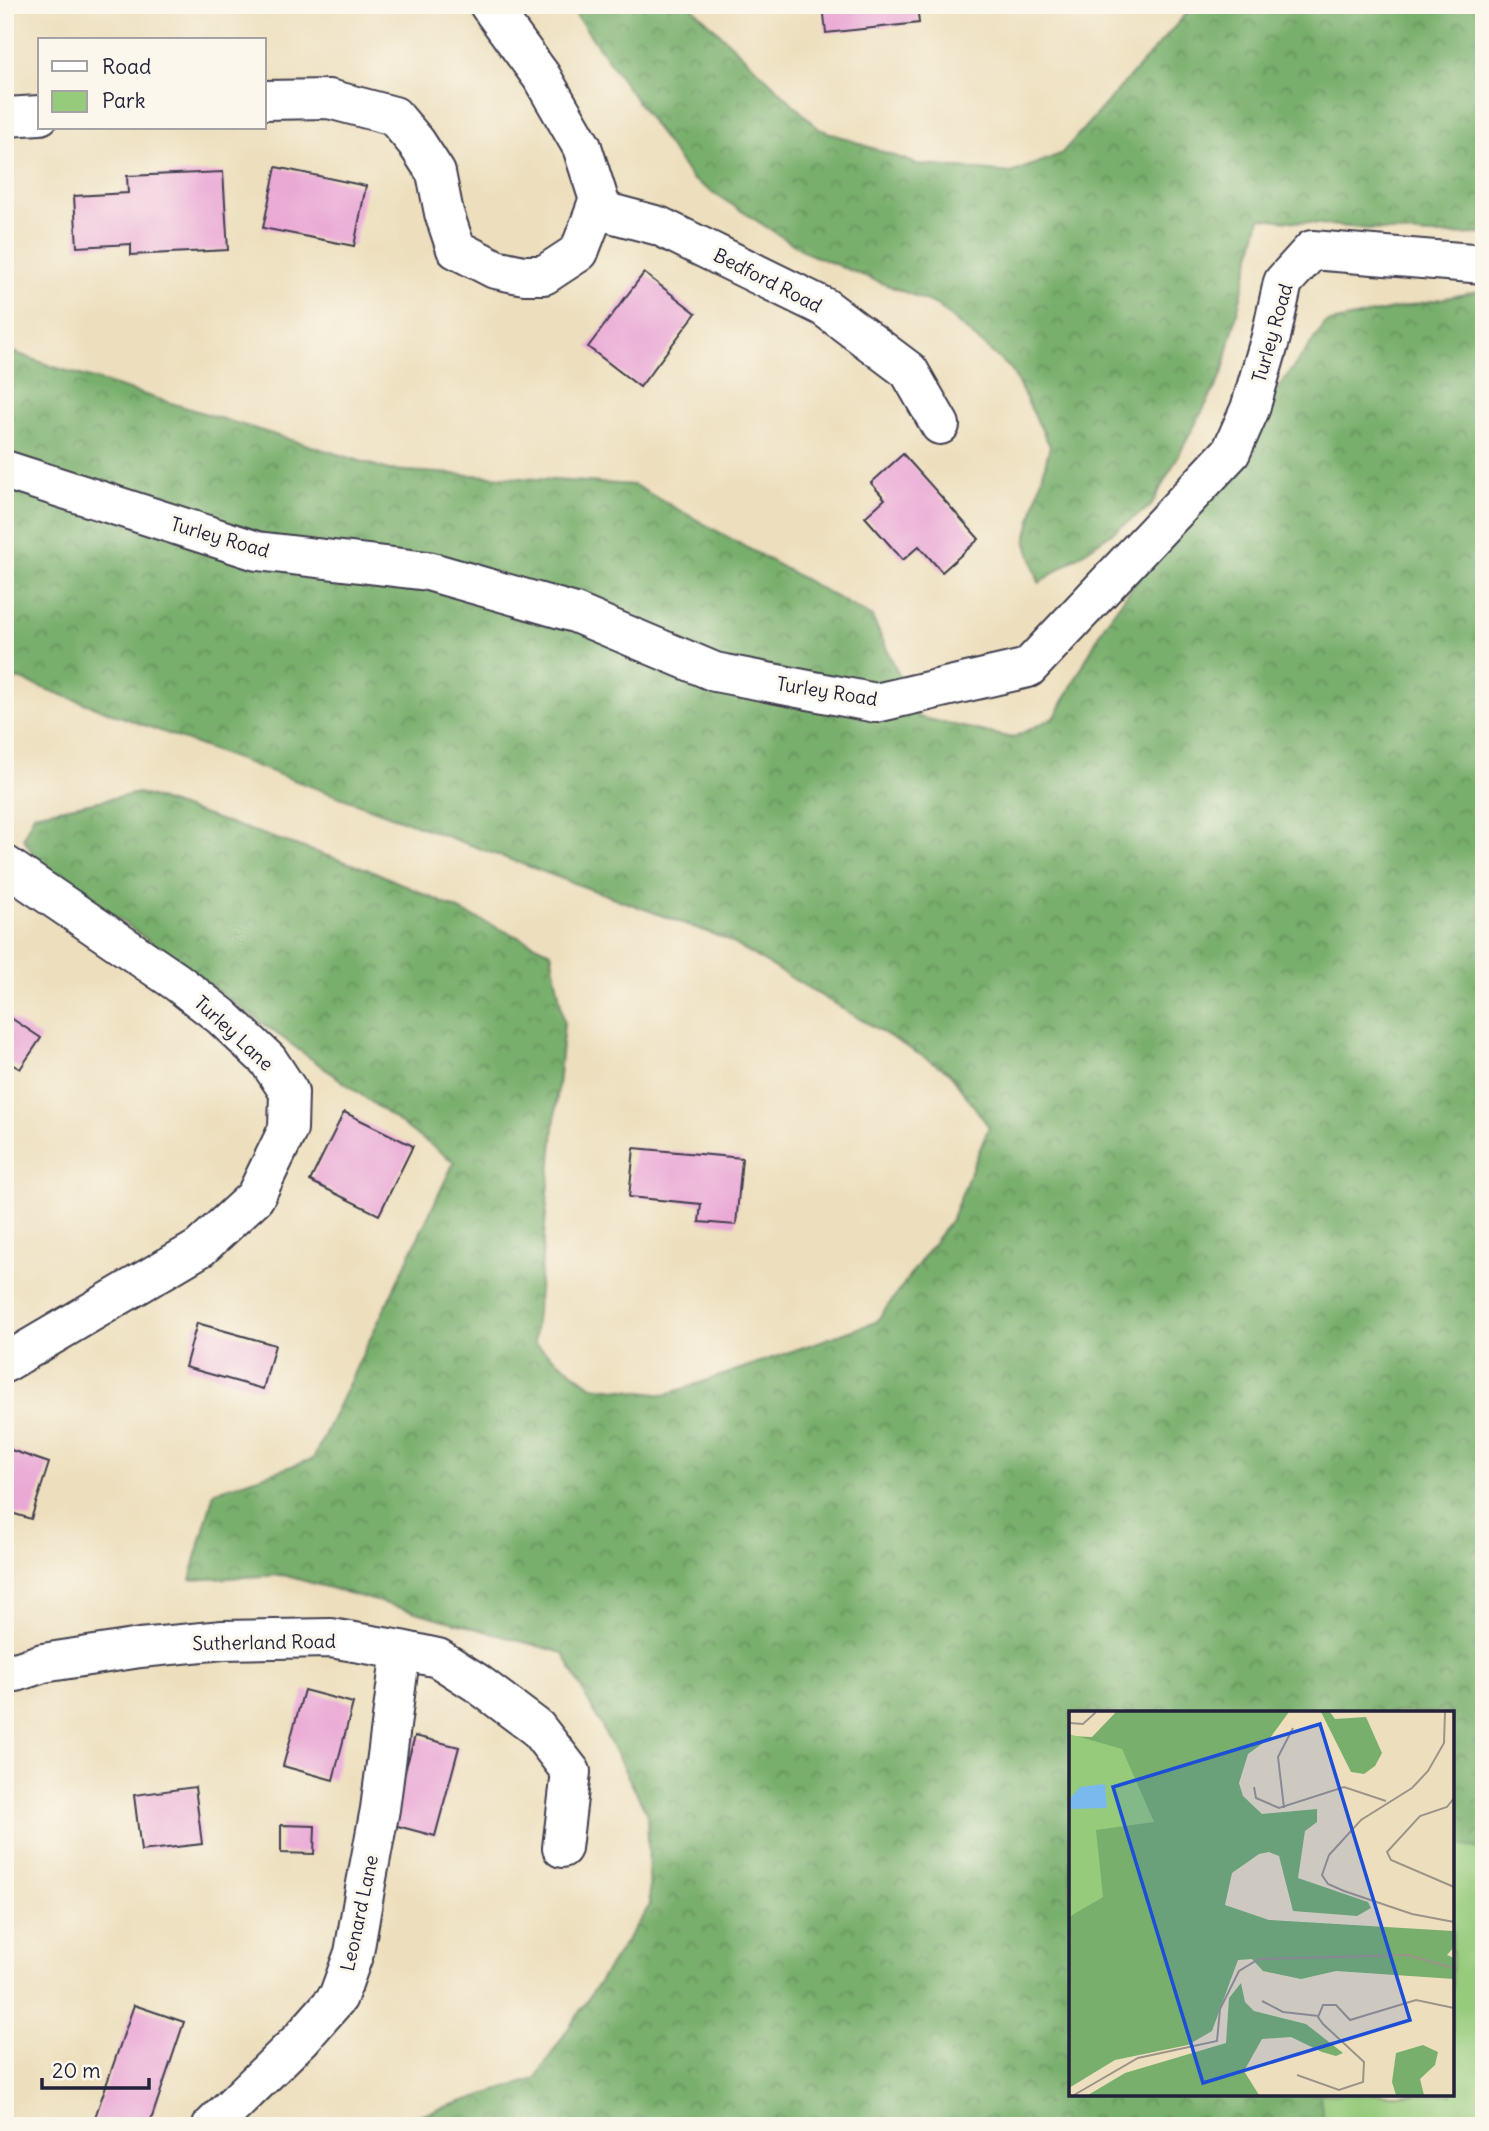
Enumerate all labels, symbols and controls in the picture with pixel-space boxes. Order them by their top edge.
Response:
legend [38,38,266,130]
text: Road [102,53,151,80]
text: Park [102,87,145,114]
street label: Bedford Road [710,242,826,318]
street label: Turley Road [1246,281,1298,385]
street label: Turley Road [168,511,272,563]
street label: Turley Road [775,671,879,711]
street label: Turley Lane [189,990,279,1076]
street label: Sutherland Road [192,1629,336,1655]
inset map [1069,1711,1454,2096]
street label: Leonard Lane [335,1853,383,1973]
scale bar [42,2047,149,2091]
text: 20 m [52,2057,101,2084]

